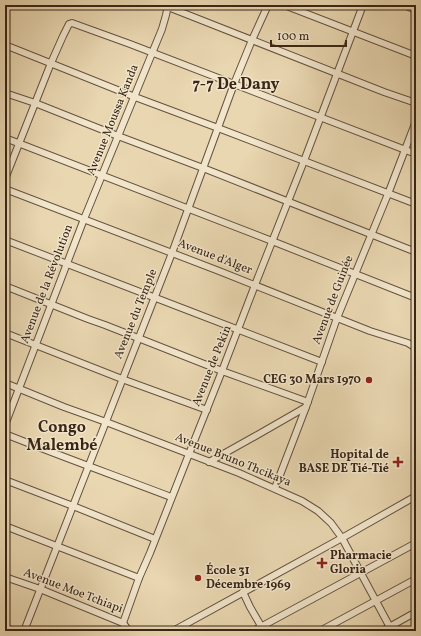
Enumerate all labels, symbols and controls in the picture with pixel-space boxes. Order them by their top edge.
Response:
scale bar [271,22,346,48]
text: 100 m [277,29,310,45]
street label: Avenue Moussa Kanda [83,62,143,178]
district label: 7-7 De Dany [193,74,280,96]
street label: Avenue de la Révolution [17,222,77,346]
street label: Avenue d'Alger [175,235,255,279]
street label: Avenue de Guinée [309,253,357,347]
street label: Avenue du Temple [111,266,161,361]
street label: Avenue de Pekin [188,323,236,409]
place label: CEG 30 Mars 1970 [263,372,361,388]
marker: CEG 30 Mars 1970 [364,375,374,385]
district label: Congo Malembé [26,417,98,457]
street label: Avenue Bruno Thcikaya [172,429,294,491]
place label: Hopital de BASE DE Tié-Tié [299,447,389,477]
marker: Hopital de BASE DE Tié-Tié [392,456,404,468]
place label: Pharmacie Gloria [330,548,392,578]
marker: Pharmacie Gloria [317,558,327,568]
place label: École 31 Décembre 1969 [206,562,291,593]
street label: Avenue Moe Tchiapi [21,565,125,617]
marker: École 31 Décembre 1969 [193,573,203,583]

